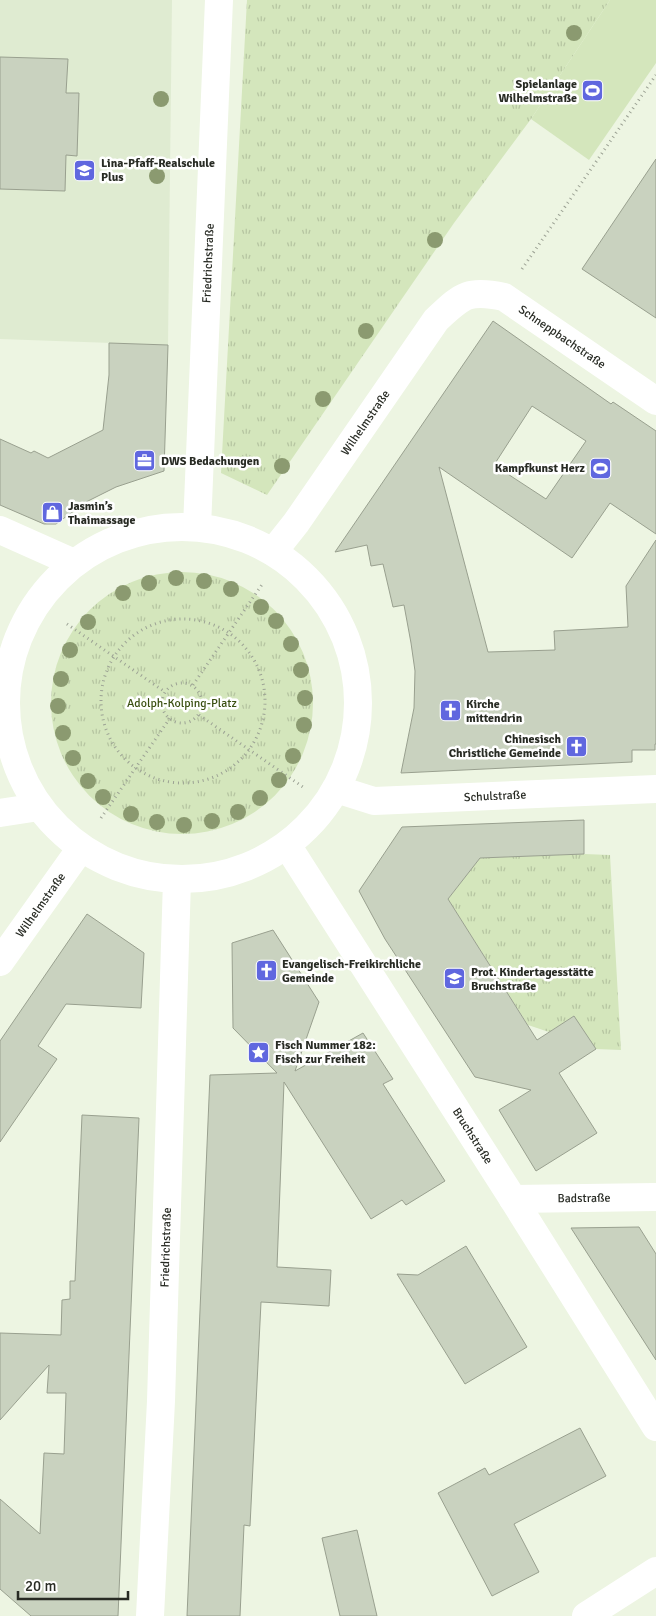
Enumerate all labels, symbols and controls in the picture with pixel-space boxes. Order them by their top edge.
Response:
place label: Spielanlage Wilhelmstraße [498,77,577,106]
sports icon: Spielanlage Wilhelmstraße [581,79,605,103]
place label: Lina-Pfaff-Realschule Plus [101,156,215,185]
school or university icon: Lina-Pfaff-Realschule Plus [73,158,97,182]
street label: Friedrichstraße [199,223,217,303]
street label: Schneppbachstraße [516,302,609,372]
street label: Wilhelmstraße [337,387,393,458]
office icon: DWS Bedachungen [133,449,157,473]
place label: DWS Bedachungen [161,454,260,469]
sports icon: Kampfkunst Herz [589,456,613,480]
place label: Kampfkunst Herz [495,461,586,476]
place label: Jasmin’s Thaimassage [68,499,135,528]
shop icon: Jasmin’s Thaimassage [40,501,64,525]
park label: Adolph-Kolping-Platz [127,696,237,711]
place label: Kirche mittendrin [466,697,523,726]
church icon: Kirche mittendrin [438,699,462,723]
place label: Chinesisch Christliche Gemeinde [449,732,561,761]
church icon: Chinesisch Christliche Gemeinde [565,734,589,758]
street label: Schulstraße [464,787,527,805]
street label: Wilhelmstraße [12,870,69,940]
place label: Evangelisch-Freikirchliche Gemeinde [282,957,421,986]
church icon: Evangelisch-Freikirchliche Gemeinde [254,959,278,983]
place label: Prot. Kindertagesstätte Bruchstraße [471,965,594,994]
school or university icon: Prot. Kindertagesstätte Bruchstraße [443,967,467,991]
place label: Fisch Nummer 182: Fisch zur Freiheit [275,1038,376,1067]
place icon: Fisch Nummer 182: Fisch zur Freiheit [247,1040,271,1064]
street label: Bruchstraße [449,1105,496,1167]
street label: Badstraße [557,1190,611,1206]
street label: Friedrichstraße [157,1207,174,1287]
scale bar [18,1568,128,1600]
text: 20 m [25,1577,56,1595]

